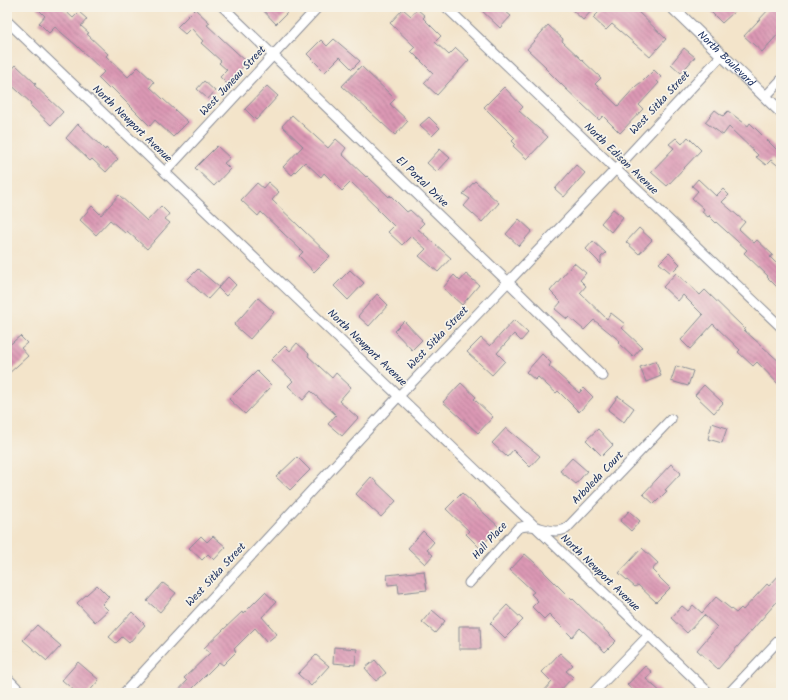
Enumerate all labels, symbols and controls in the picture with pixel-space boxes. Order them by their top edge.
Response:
street label: North Boulevard [693,27,759,92]
street label: West Juneau Street [195,41,271,120]
street label: West Sitka Street [625,66,695,139]
street label: North Newport Avenue [88,81,176,167]
street label: North Edison Avenue [580,119,662,199]
street label: El Portal Drive [391,152,453,212]
street label: West Sitka Street [403,302,474,374]
street label: North Newport Avenue [323,305,411,391]
street label: Arboleda Court [568,447,629,509]
street label: Hall Place [468,518,512,564]
street label: North Newport Avenue [556,530,644,616]
street label: West Sitka Street [181,538,251,611]

